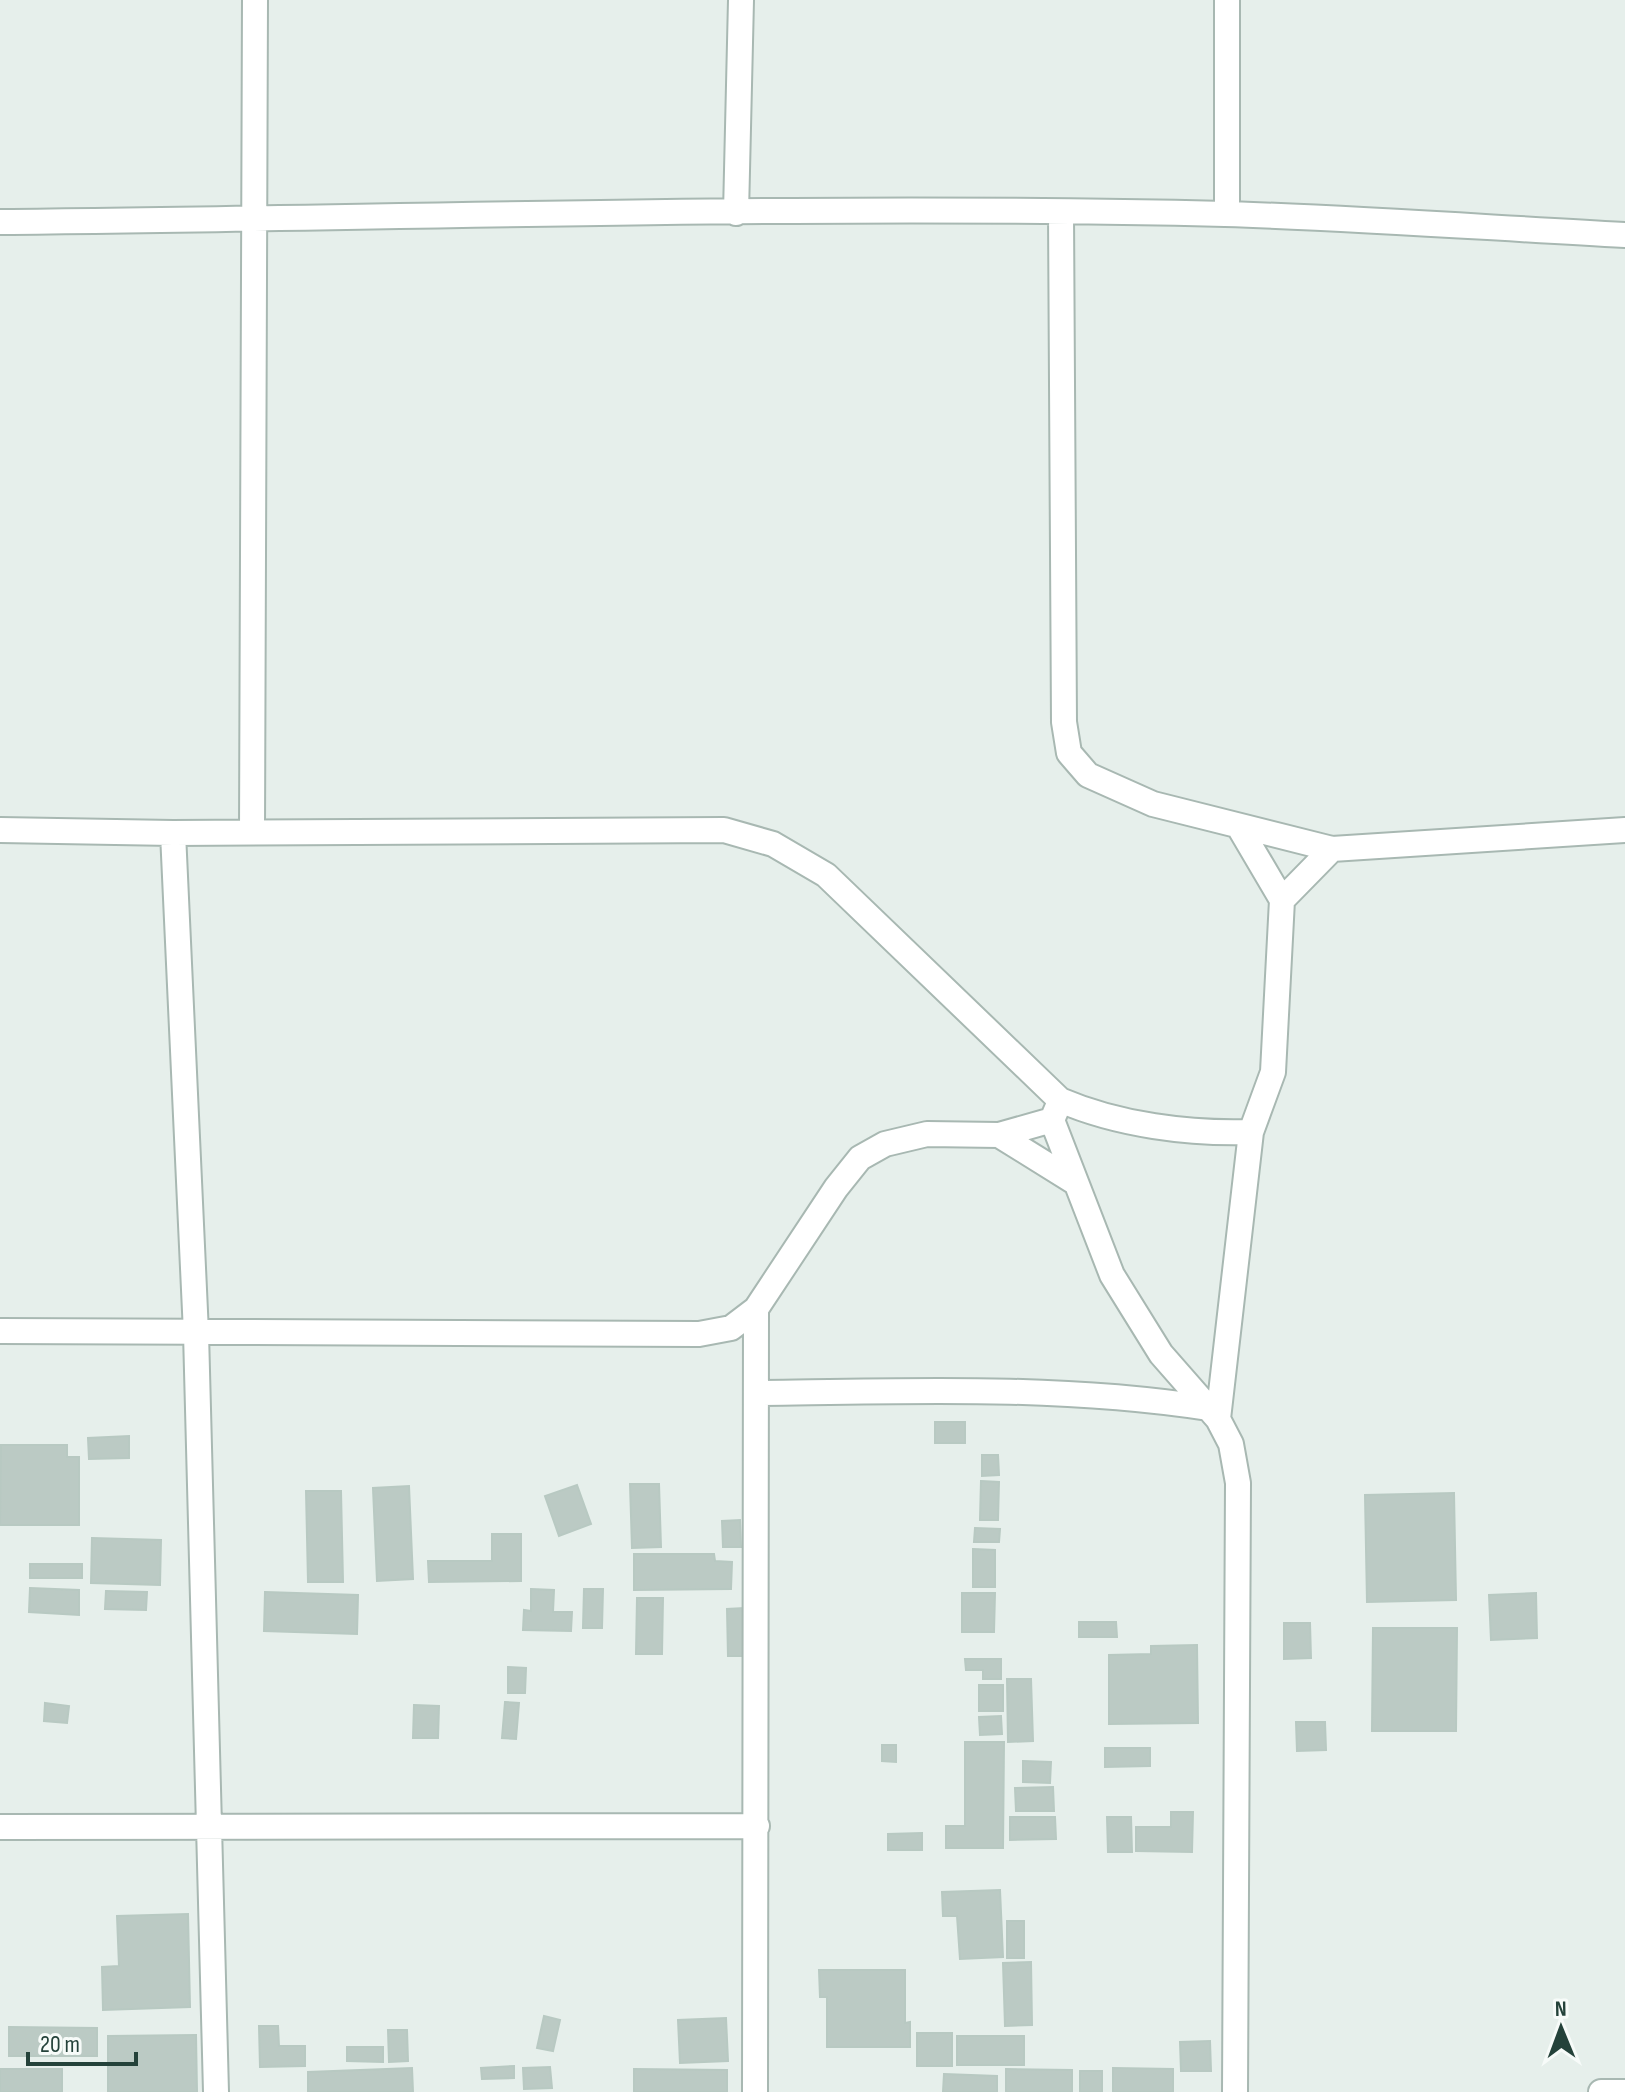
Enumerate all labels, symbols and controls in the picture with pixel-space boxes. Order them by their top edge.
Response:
north arrow [1521,1988,1601,2068]
text: N [1555,1996,1567,2023]
scale bar [28,2016,136,2066]
text: 20 m [40,2030,80,2059]

